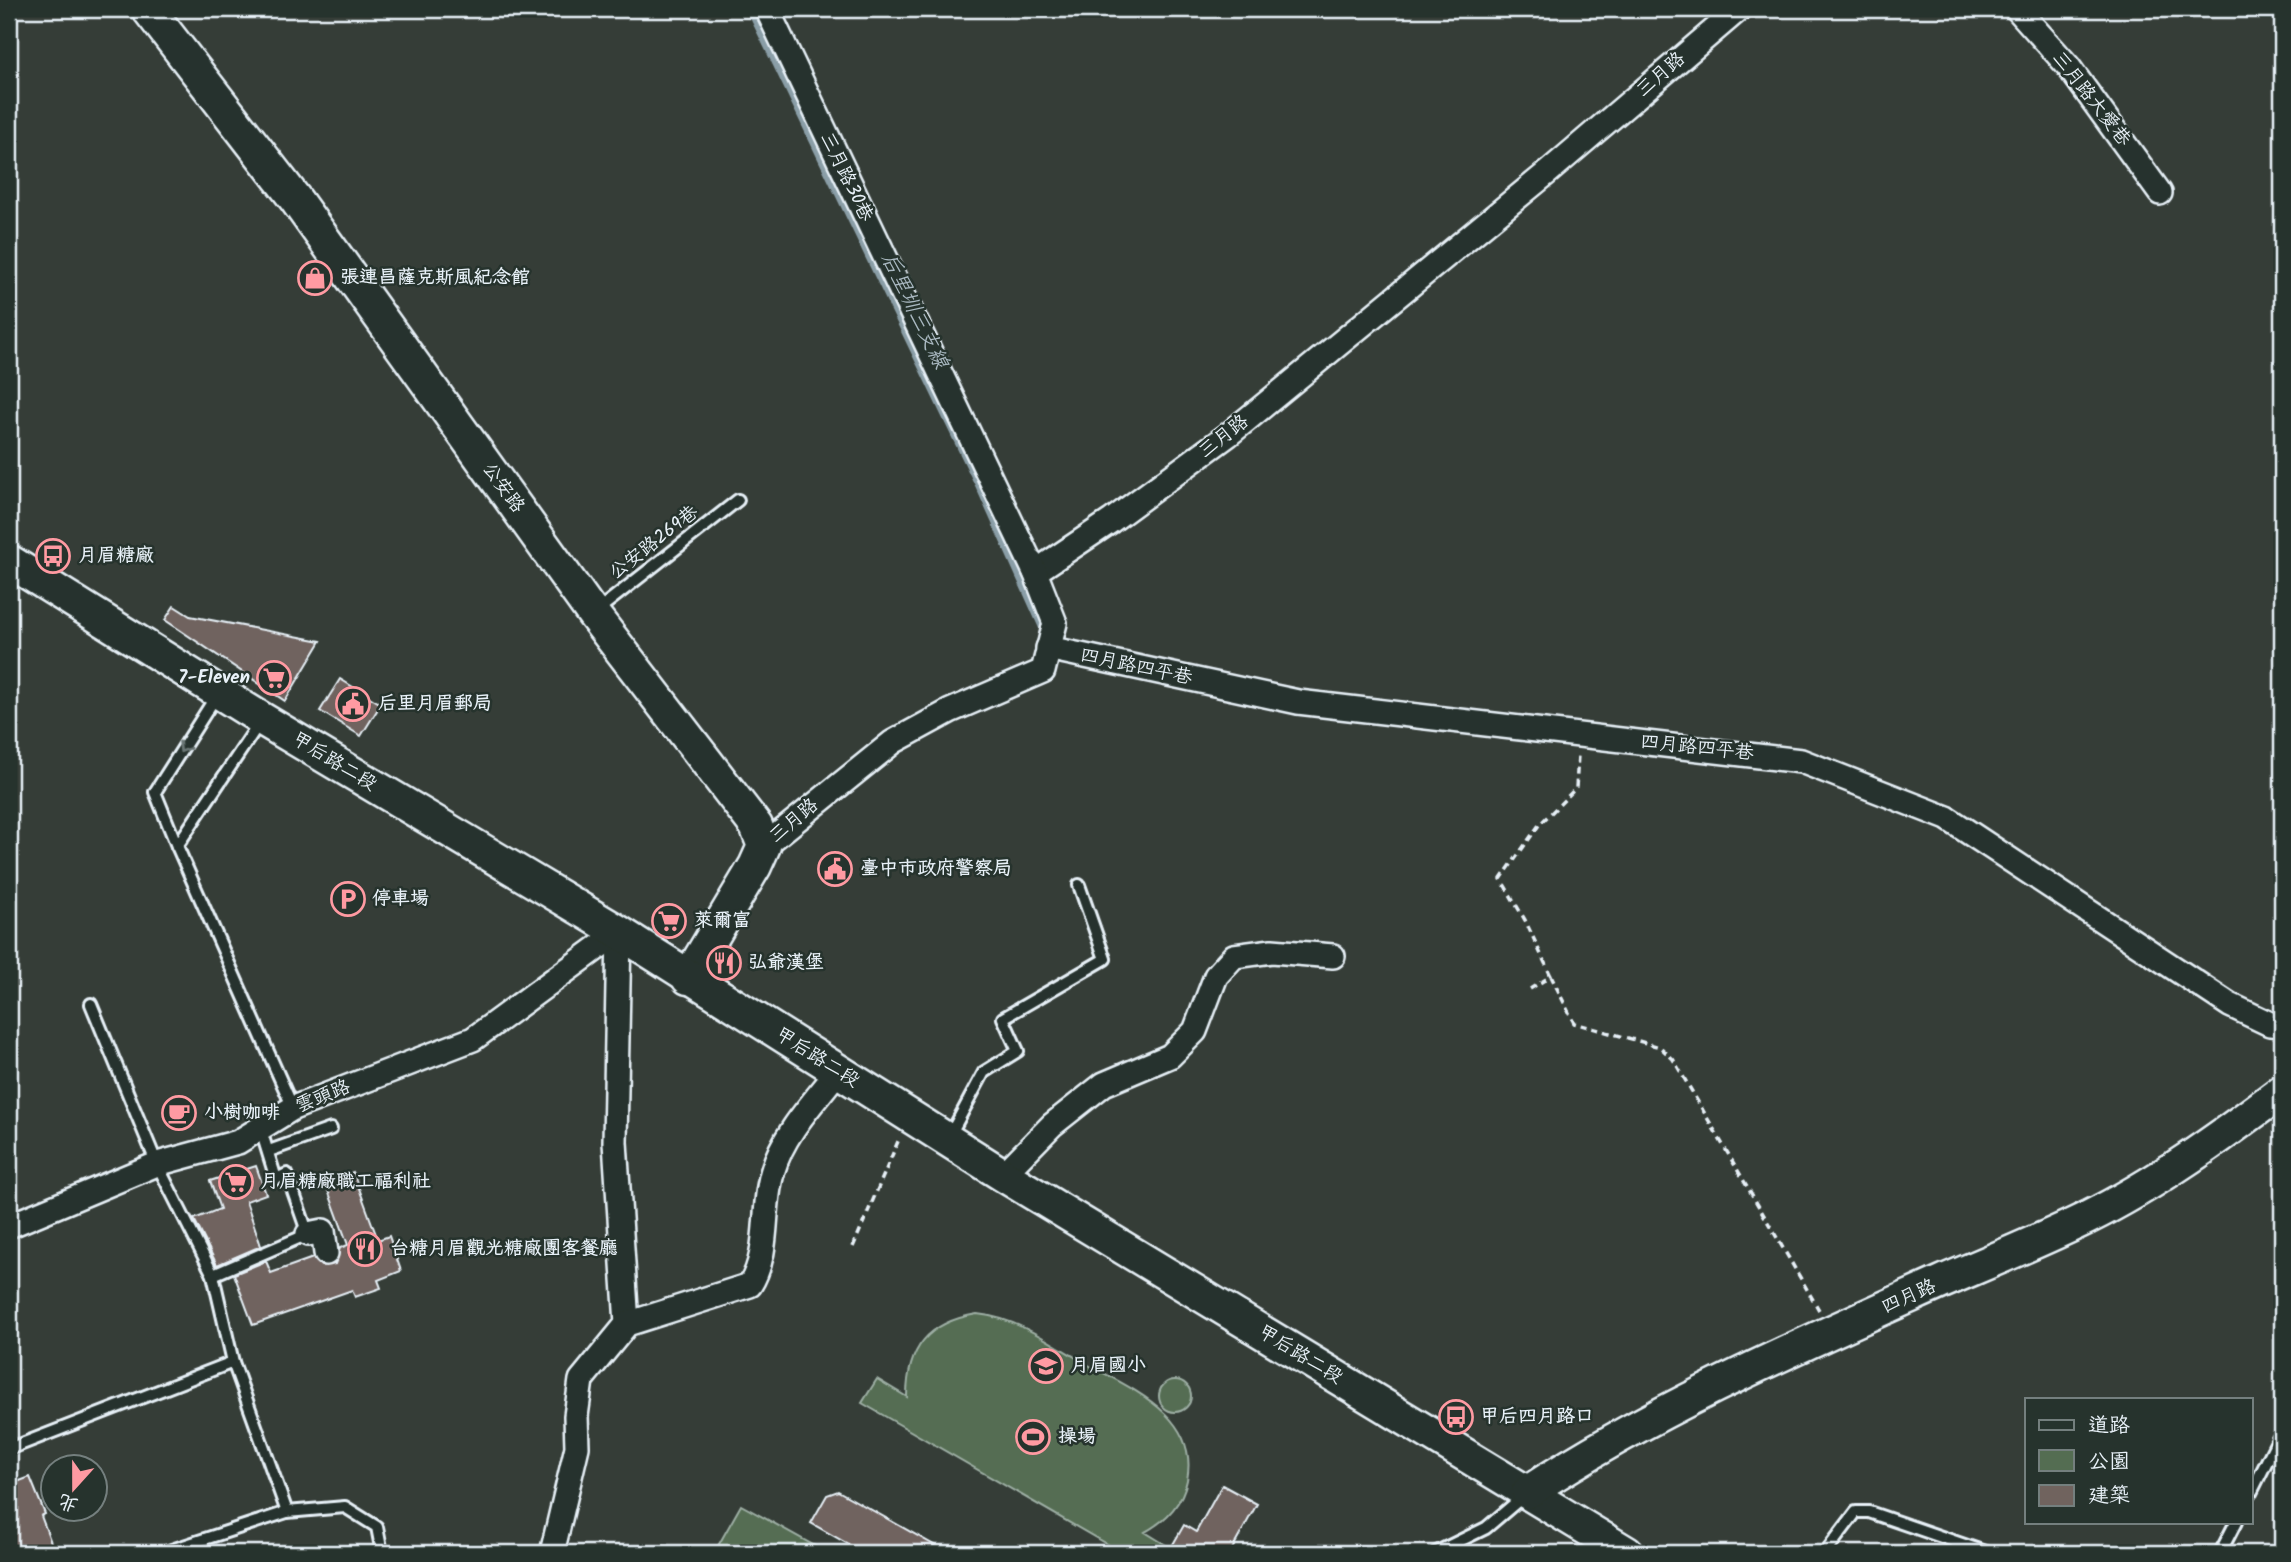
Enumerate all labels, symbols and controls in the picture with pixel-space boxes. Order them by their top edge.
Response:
street label: 三月路 [1630,45,1692,105]
street label: 三月路大愛巷 [2044,45,2138,153]
street label: 三月路30巷 [811,127,881,227]
water label: 后里圳三支線 [872,247,957,376]
shop icon: 張連昌薩克斯風紀念館 [296,259,334,297]
place label: 張連昌薩克斯風紀念館 [340,263,530,293]
street label: 三月路 [1192,408,1256,466]
street label: 公安路 [474,456,532,520]
street label: 公安路269巷 [603,498,705,588]
bus stop icon: 月眉糖廠 [34,537,72,575]
place label: 月眉糖廠 [78,541,154,571]
street label: 四月路四平巷 [1077,640,1195,694]
supermarket icon: 7-Eleven [255,659,293,697]
place label: 7-Eleven [178,663,250,693]
public building icon: 后里月眉郵局 [334,685,372,723]
place label: 后里月眉郵局 [378,689,492,719]
street label: 甲后路二段 [286,725,382,799]
street label: 四月路四平巷 [1639,727,1755,769]
one-way arrow [179,741,192,754]
street label: 三月路 [763,791,825,851]
public building icon: 臺中市政府警察局 [816,850,854,888]
place label: 臺中市政府警察局 [860,854,1012,884]
parking icon: 停車場 [329,880,367,918]
place label: 停車場 [372,884,429,914]
supermarket icon: 萊爾富 [650,902,688,940]
place label: 萊爾富 [694,906,751,936]
restaurant icon: 弘爺漢堡 [705,944,743,982]
place label: 弘爺漢堡 [748,948,824,978]
street label: 甲后路二段 [769,1020,865,1096]
street label: 雲頭路 [291,1072,355,1122]
cafe icon: 小樹咖啡 [160,1094,198,1132]
place label: 小樹咖啡 [204,1098,280,1128]
supermarket icon: 月眉糖廠職工福利社 [217,1163,255,1201]
place label: 月眉糖廠職工福利社 [260,1167,431,1197]
restaurant icon: 台糖月眉觀光糖廠團客餐廳 [346,1230,384,1268]
place label: 台糖月眉觀光糖廠團客餐廳 [390,1234,618,1264]
street label: 四月路 [1877,1272,1941,1322]
street label: 甲后路二段 [1252,1318,1348,1392]
school or university icon: 月眉國小 [1027,1347,1065,1385]
place label: 月眉國小 [1070,1351,1146,1381]
bus stop icon: 甲后四月路口 [1437,1398,1475,1436]
legend [2025,1398,2252,1524]
place label: 甲后四月路口 [1480,1402,1594,1432]
text: 道路 [2088,1410,2130,1443]
sports icon: 操場 [1014,1418,1052,1456]
place label: 操場 [1058,1422,1096,1452]
text: 公園 [2088,1446,2130,1479]
north arrow [38,1454,108,1524]
text: 建築 [2088,1480,2130,1513]
text: 北 [54,1485,83,1519]

